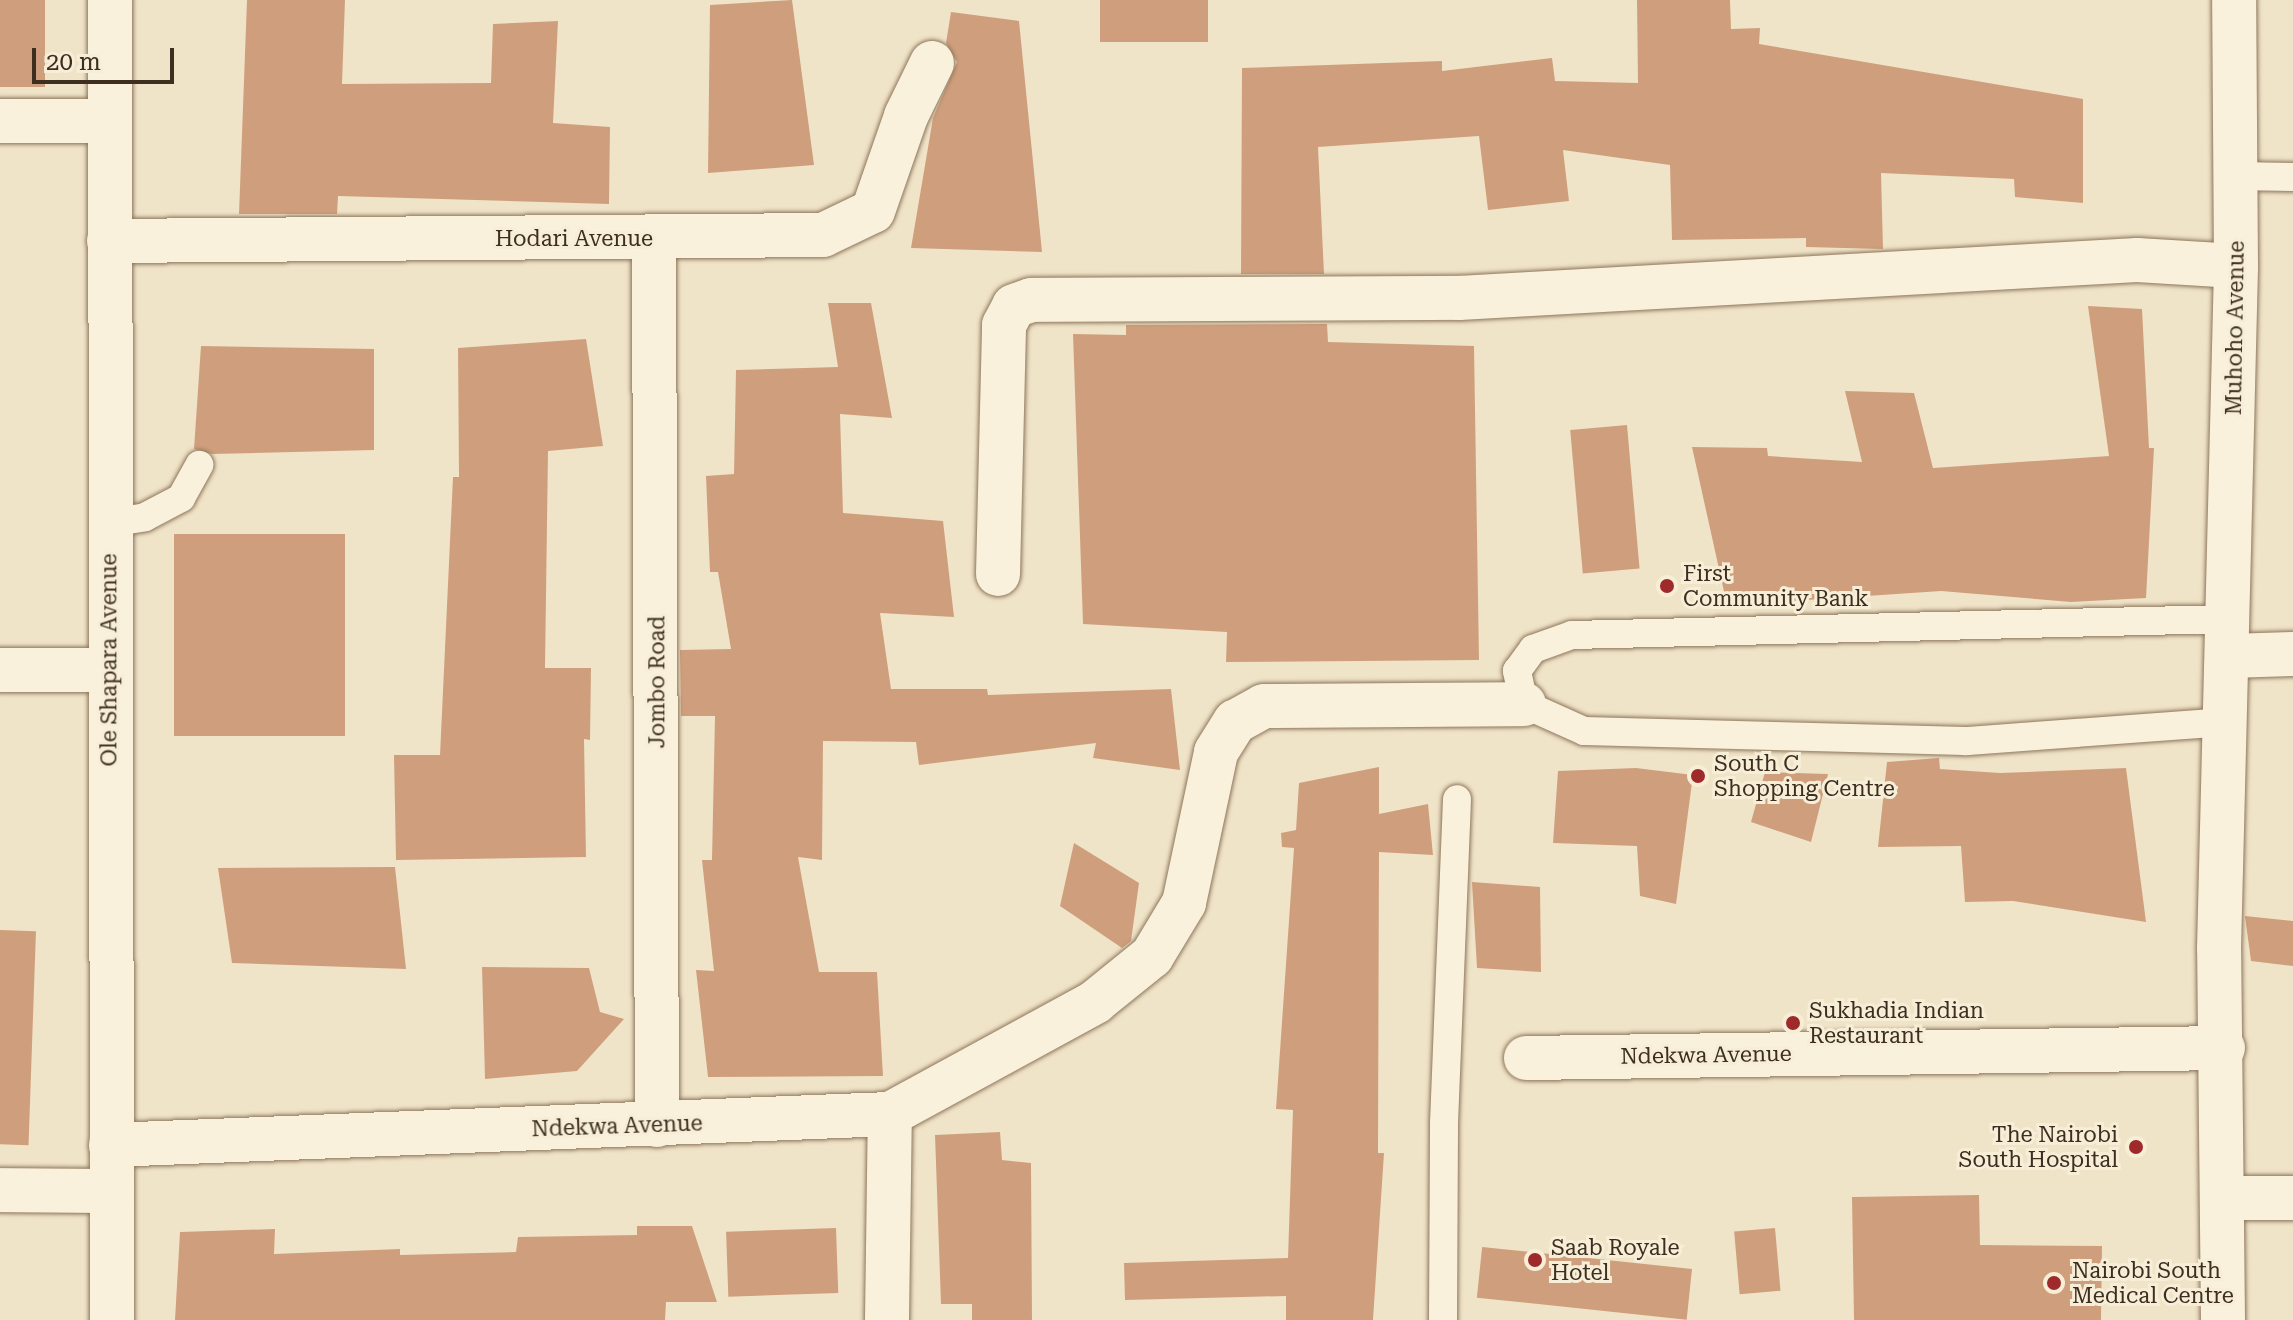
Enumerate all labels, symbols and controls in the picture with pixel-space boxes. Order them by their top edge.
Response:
scale bar [36,32,178,82]
text: 20 m [46,48,101,76]
street label: Hodari Avenue [495,226,653,252]
street label: Muhoho Avenue [2220,241,2250,415]
street label: Ole Shapara Avenue [96,553,122,767]
place label: First Community Bank [1683,560,1869,612]
marker: First Community Bank [1658,577,1676,595]
street label: Jombo Road [644,616,670,748]
place label: South C Shopping Centre [1714,750,1895,802]
marker: South C Shopping Centre [1689,767,1707,785]
place label: Sukhadia Indian Restaurant [1809,997,1984,1048]
marker: Sukhadia Indian Restaurant [1784,1014,1802,1032]
street label: Ndekwa Avenue [1620,1040,1792,1070]
street label: Ndekwa Avenue [531,1110,703,1142]
place label: The Nairobi South Hospital [1959,1121,2118,1172]
marker: The Nairobi South Hospital [2125,1136,2147,1158]
place label: Saab Royale Hotel [1551,1234,1680,1286]
marker: Saab Royale Hotel [1526,1251,1544,1269]
place label: Nairobi South Medical Centre [2072,1257,2234,1308]
marker: Nairobi South Medical Centre [2043,1272,2065,1294]

